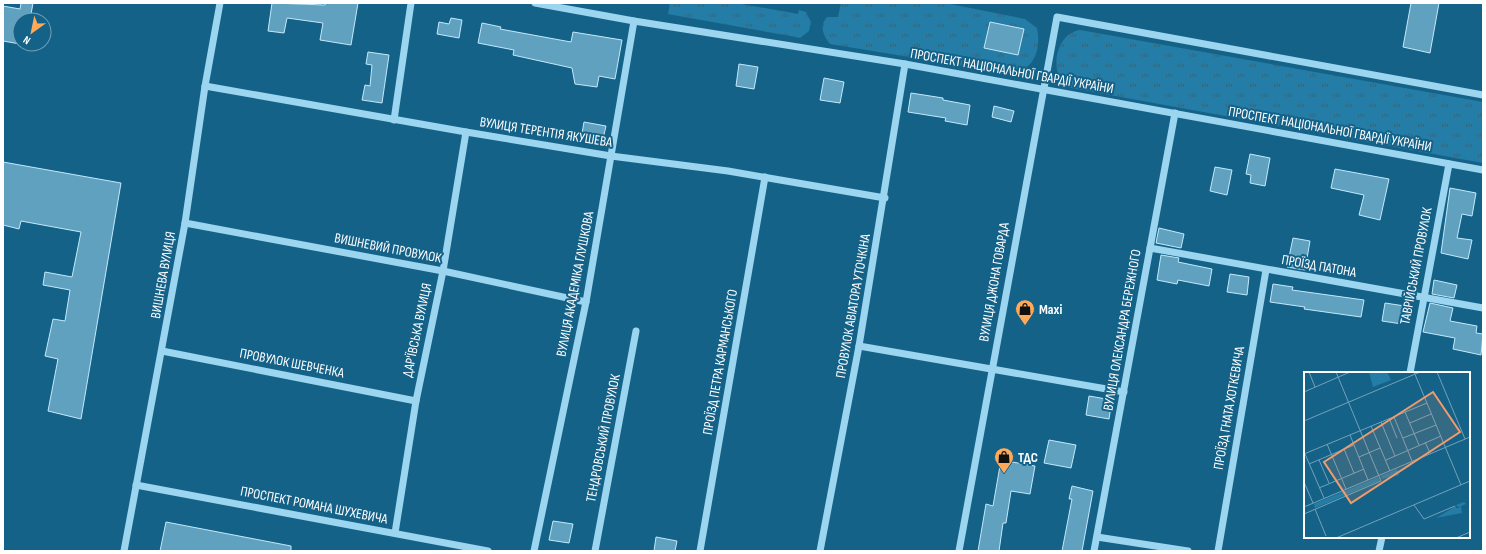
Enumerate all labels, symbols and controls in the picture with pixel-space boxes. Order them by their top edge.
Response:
north arrow [12,12,52,52]
text: N [21,33,33,47]
street label: ПРОСПЕКТ НАЦІОНАЛЬНОЇ ГВАРДІЇ УКРАЇНИ [909,45,1115,97]
street label: ПРОСПЕКТ НАЦІОНАЛЬНОЇ ГВАРДІЇ УКРАЇНИ [1227,103,1433,155]
street label: ВУЛИЦЯ ТЕРЕНТІЯ ЯКУШЕВА [479,113,614,151]
street label: ТАВРІЙСЬКИЙ ПРОВУЛОК [1396,205,1436,326]
street label: ВУЛИЦЯ АКАДЕМІКА ГЛУШКОВА [553,209,598,358]
street label: ВУЛИЦЯ ДЖОНА ГОВАРДА [975,220,1013,343]
street label: ВИШНЕВИЙ ПРОВУЛОК [333,229,444,267]
street label: ВИШНЕВА ВУЛИЦЯ [147,230,179,320]
street label: ПРОВУЛОК АВІАТОРА УТОЧКІНА [832,232,874,379]
street label: ВУЛИЦЯ ОЛЕКСАНДРА БЕРЕЖНОГО [1099,248,1145,412]
street label: ПРОЇЗД ПАТОНА [1280,251,1359,281]
street label: ДАР'ЇВСЬКА ВУЛИЦЯ [399,281,435,379]
street label: ПРОЇЗД ПЕТРА КАРМАНСЬКОГО [699,288,741,436]
shop icon: Maxi [1014,298,1036,326]
place label: Maxi [1039,301,1062,318]
street label: ПРОЇЗД ГНАТА ХОТКЕВИЧА [1210,344,1248,471]
street label: ПРОВУЛОК ШЕВЧЕНКА [238,345,347,382]
street label: ТЕНДРОВСЬКИЙ ПРОВУЛОК [582,372,624,503]
inset map [1304,372,1470,538]
shop icon: ТДС [993,446,1015,474]
place label: ТДС [1018,449,1038,466]
street label: ПРОСПЕКТ РОМАНА ШУХЕВИЧА [239,482,390,528]

